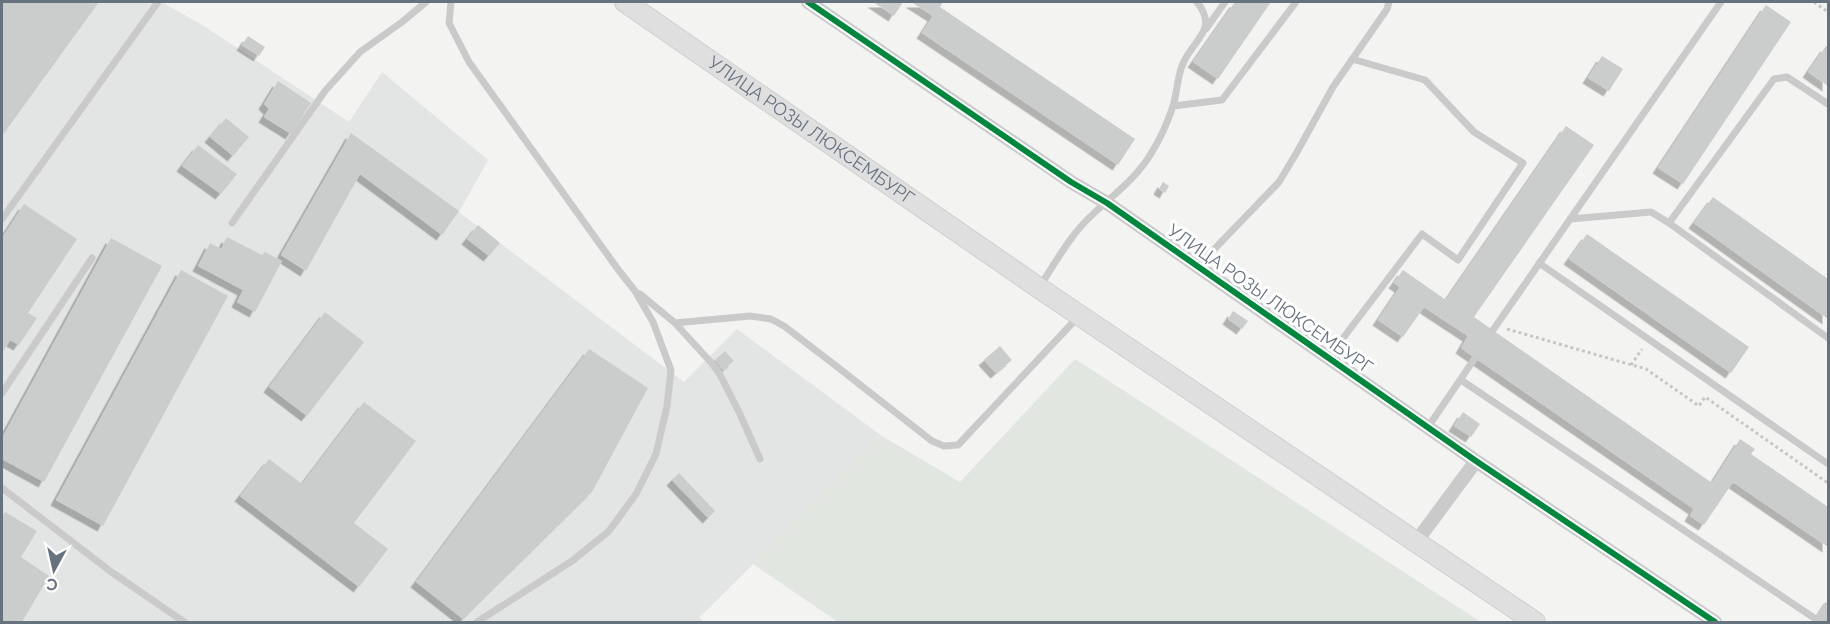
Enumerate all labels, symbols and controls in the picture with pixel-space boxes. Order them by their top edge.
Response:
street label: УЛИЦА РОЗЫ ЛЮКСЕМБУРГ [704,52,918,209]
street label: УЛИЦА РОЗЫ ЛЮКСЕМБУРГ [1164,220,1377,378]
north arrow [24,540,84,600]
text: С [45,574,59,595]

